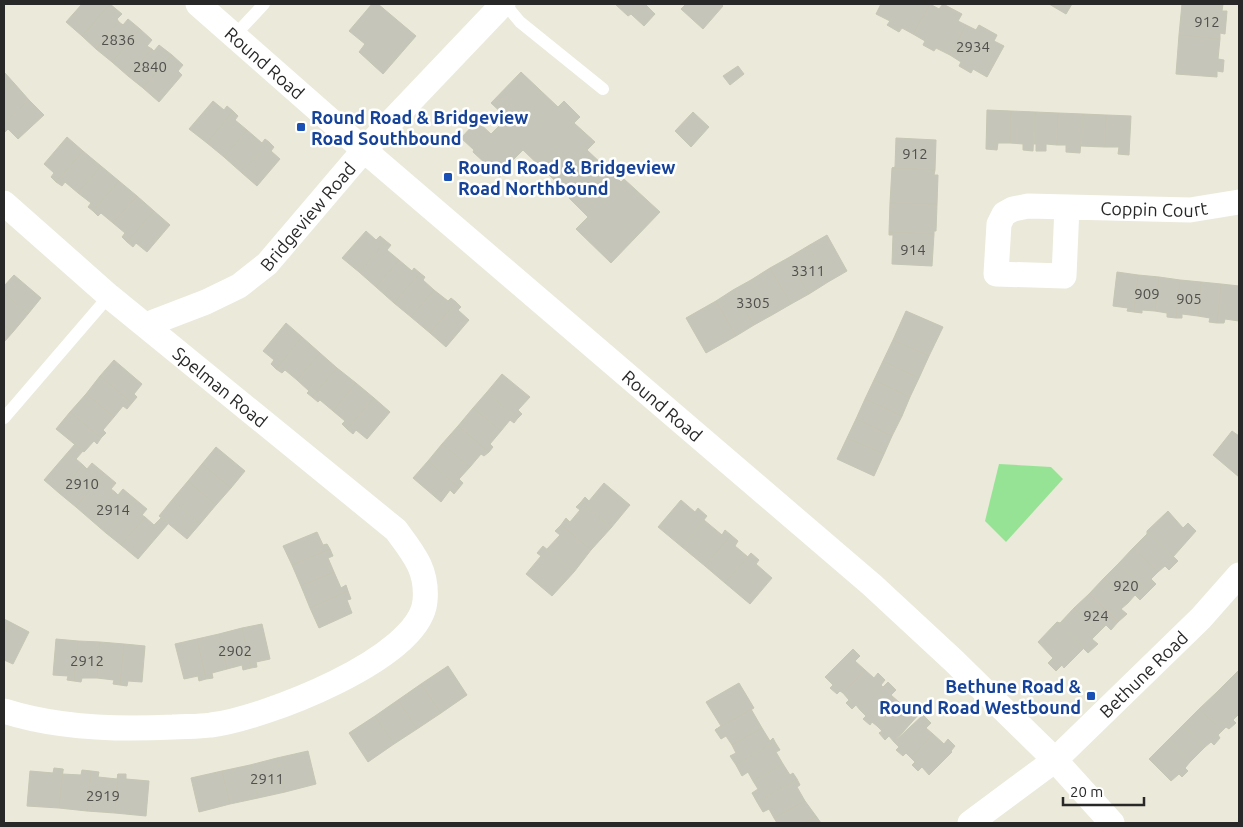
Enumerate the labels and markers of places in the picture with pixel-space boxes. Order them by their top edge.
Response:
place label: Round Road & Bridgeview Road Southbound [311,107,528,148]
marker: Round Road & Bridgeview Road Southbound [295,121,307,133]
place label: Round Road & Bridgeview Road Northbound [458,157,675,198]
marker: Round Road & Bridgeview Road Northbound [442,171,454,183]
place label: Bethune Road & Round Road Westbound [879,676,1082,717]
marker: Bethune Road & Round Road Westbound [1085,690,1097,702]

